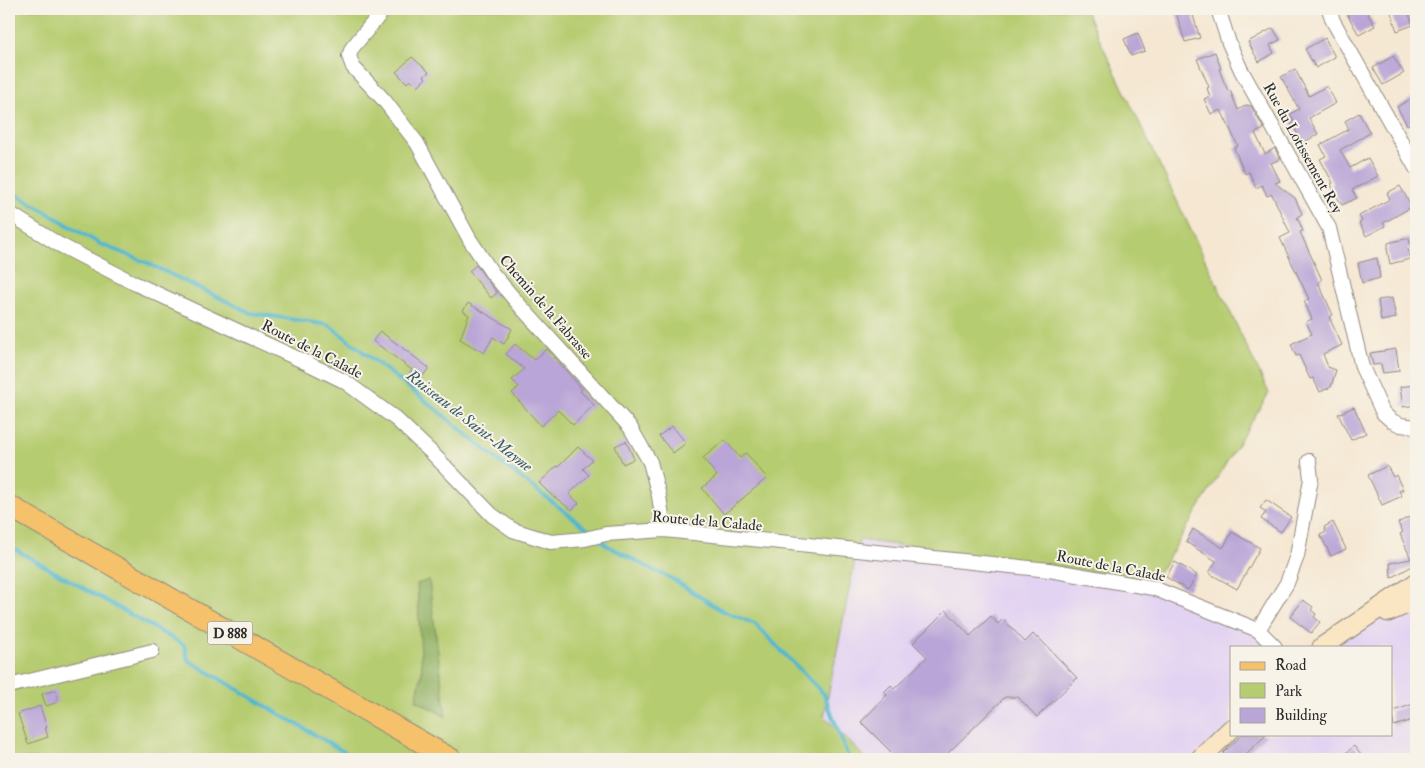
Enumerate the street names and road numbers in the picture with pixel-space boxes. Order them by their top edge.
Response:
street label: Rue du Lotissement Rey [1259,79,1347,217]
street label: Chemin de la Fabrasse [495,251,596,364]
street label: Route de la Calade [258,316,365,383]
street label: Route de la Calade [651,507,763,536]
street label: Route de la Calade [1055,547,1167,586]
road number: D 888 [208,622,252,644]

